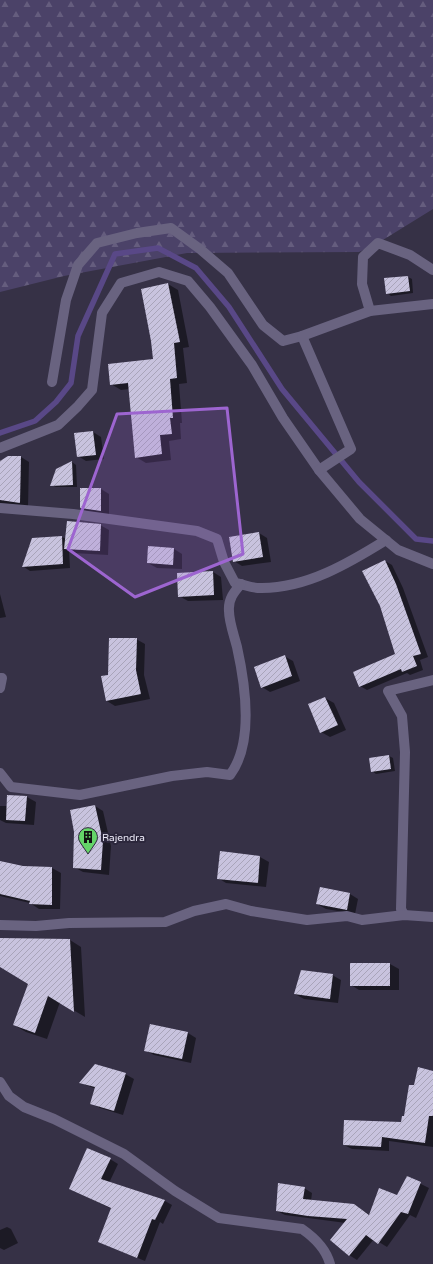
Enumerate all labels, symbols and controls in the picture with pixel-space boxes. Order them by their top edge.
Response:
building icon: Rajendra [77,826,99,854]
place label: Rajendra [102,832,145,844]

